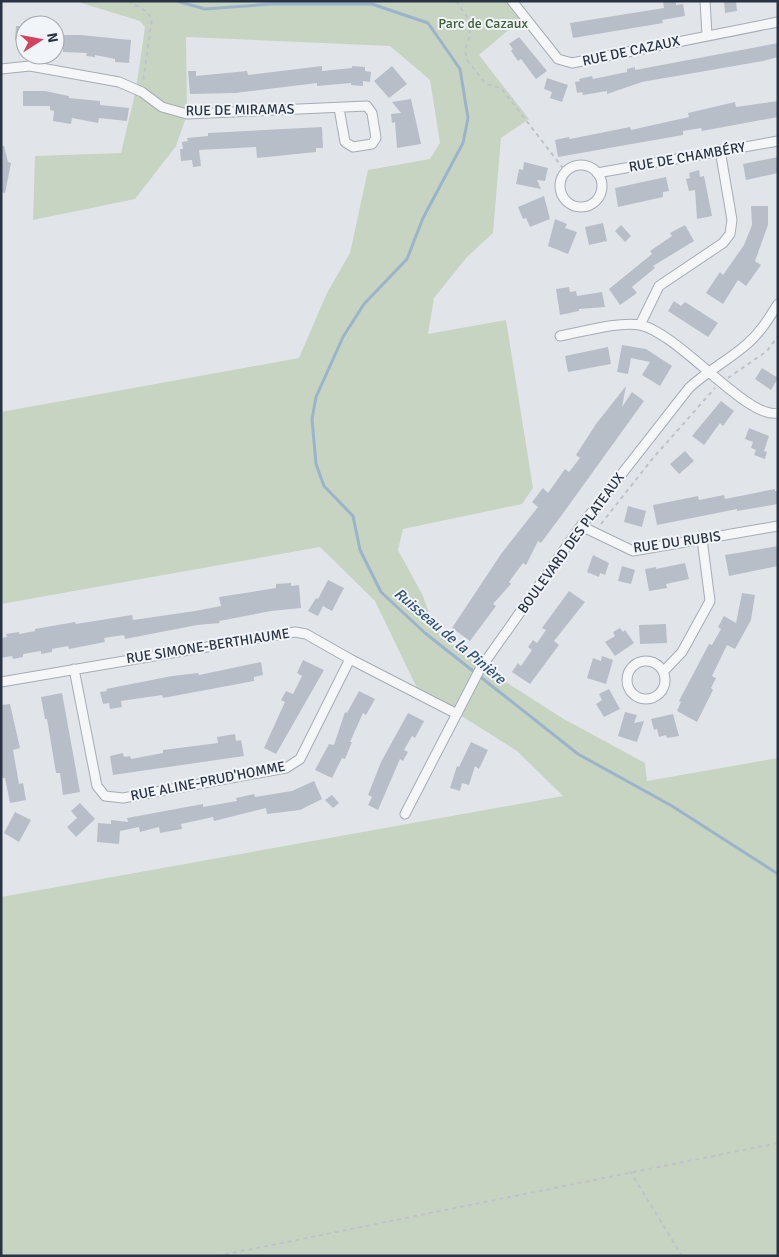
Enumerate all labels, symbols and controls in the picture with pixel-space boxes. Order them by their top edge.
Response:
north arrow [15,15,65,65]
park label: Parc de Cazaux [438,15,528,32]
text: N [43,31,62,44]
street label: RUE DE CAZAUX [581,32,681,70]
street label: RUE DE MIRAMAS [186,101,295,119]
street label: RUE DE CHAMBÉRY [627,138,747,176]
street label: BOULEVARD DES PLATEAUX [514,469,628,617]
street label: RUE DU RUBIS [632,527,722,557]
water label: Ruisseau de la Pinière [391,584,510,689]
street label: RUE SIMONE-BERTHIAUME [125,625,291,667]
street label: RUE ALINE-PRUD'HOMME [129,758,287,804]

